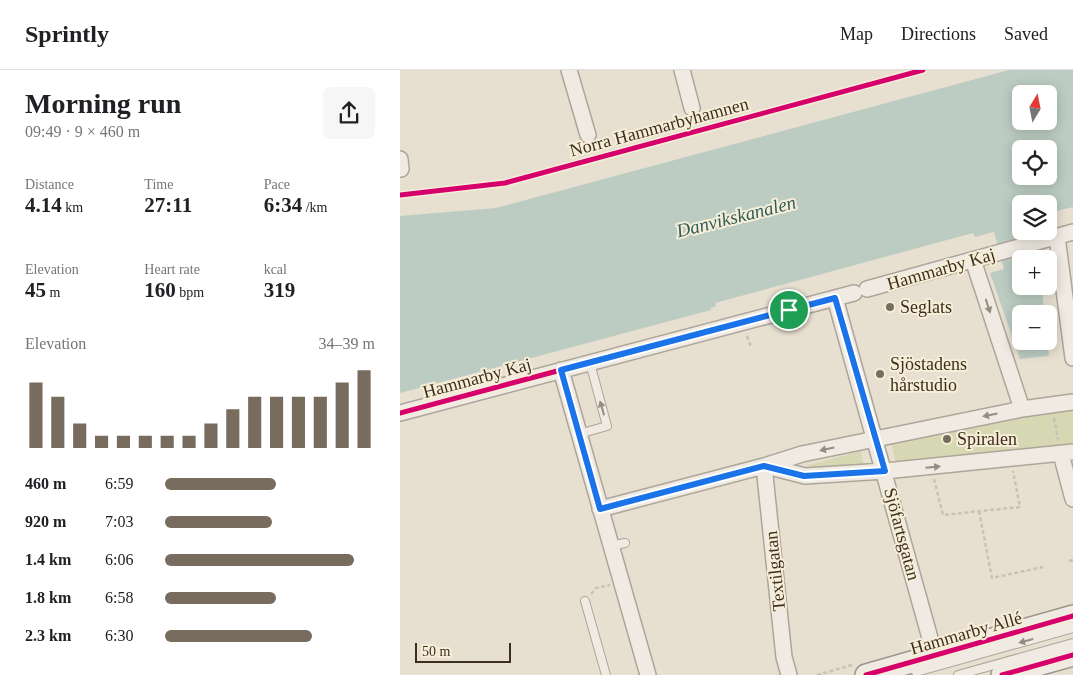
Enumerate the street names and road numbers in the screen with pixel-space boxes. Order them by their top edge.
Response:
street label: Norra Hammarbyhamnen [567,93,751,161]
street label: Hammarby Kaj [885,244,997,294]
street label: Hammarby Kaj [421,354,533,402]
street label: Sjöfartsgatan [880,486,924,582]
street label: Textilgatan [761,530,789,612]
street label: Hammarby Allé [908,607,1024,659]

